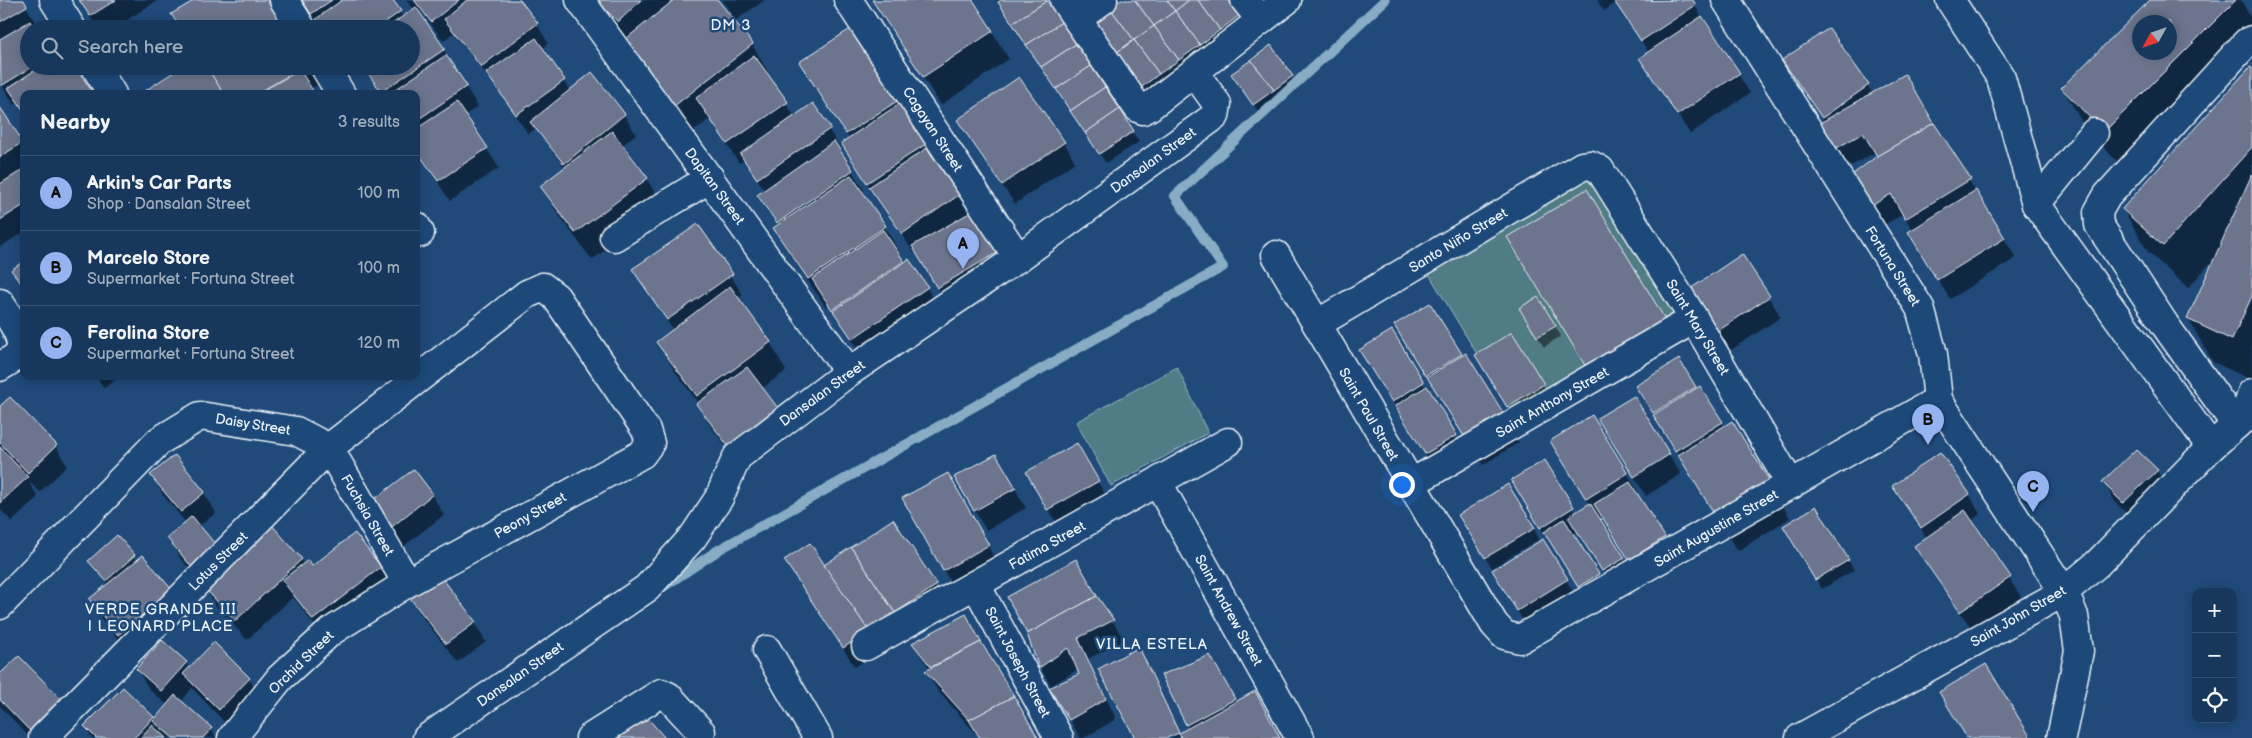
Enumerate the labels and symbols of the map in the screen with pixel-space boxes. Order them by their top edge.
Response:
north arrow [2132,15,2177,60]
district label: DM 3 [710,16,752,35]
street label: Cagayan Street [899,84,967,175]
street label: Dansalan Street [1107,123,1200,197]
street label: Dapitan Street [681,144,749,229]
street label: Santo Niño Street [1406,204,1511,276]
street label: Fortuna Street [1861,223,1924,310]
pin: A [947,228,979,269]
street label: Saint Mary Street [1662,276,1733,379]
street label: Dansalan Street [776,356,869,430]
street label: Saint Anthony Street [1493,363,1612,442]
street label: Saint Paul Street [1335,365,1402,464]
pin: B [1912,404,1944,445]
street label: Daisy Street [214,410,292,439]
street label: Fuchsia Street [337,471,398,560]
pin: C [2017,471,2049,512]
your location [1389,472,1415,498]
street label: Saint Augustine Street [1651,486,1782,571]
street label: Peony Street [491,488,570,542]
street label: Fatima Street [1006,517,1089,573]
street label: Lotus Street [185,528,252,594]
street label: Saint Andrew Street [1191,552,1267,669]
street label: Saint John Street [1967,582,2070,651]
district label: VERDE GRANDE III | LEONARD PLACE [85,600,237,636]
street label: Saint Joseph Street [981,604,1054,721]
street label: Orchid Street [265,627,338,698]
district label: VILLA ESTELA [1096,635,1208,654]
street label: Dansalan Street [474,638,567,710]

